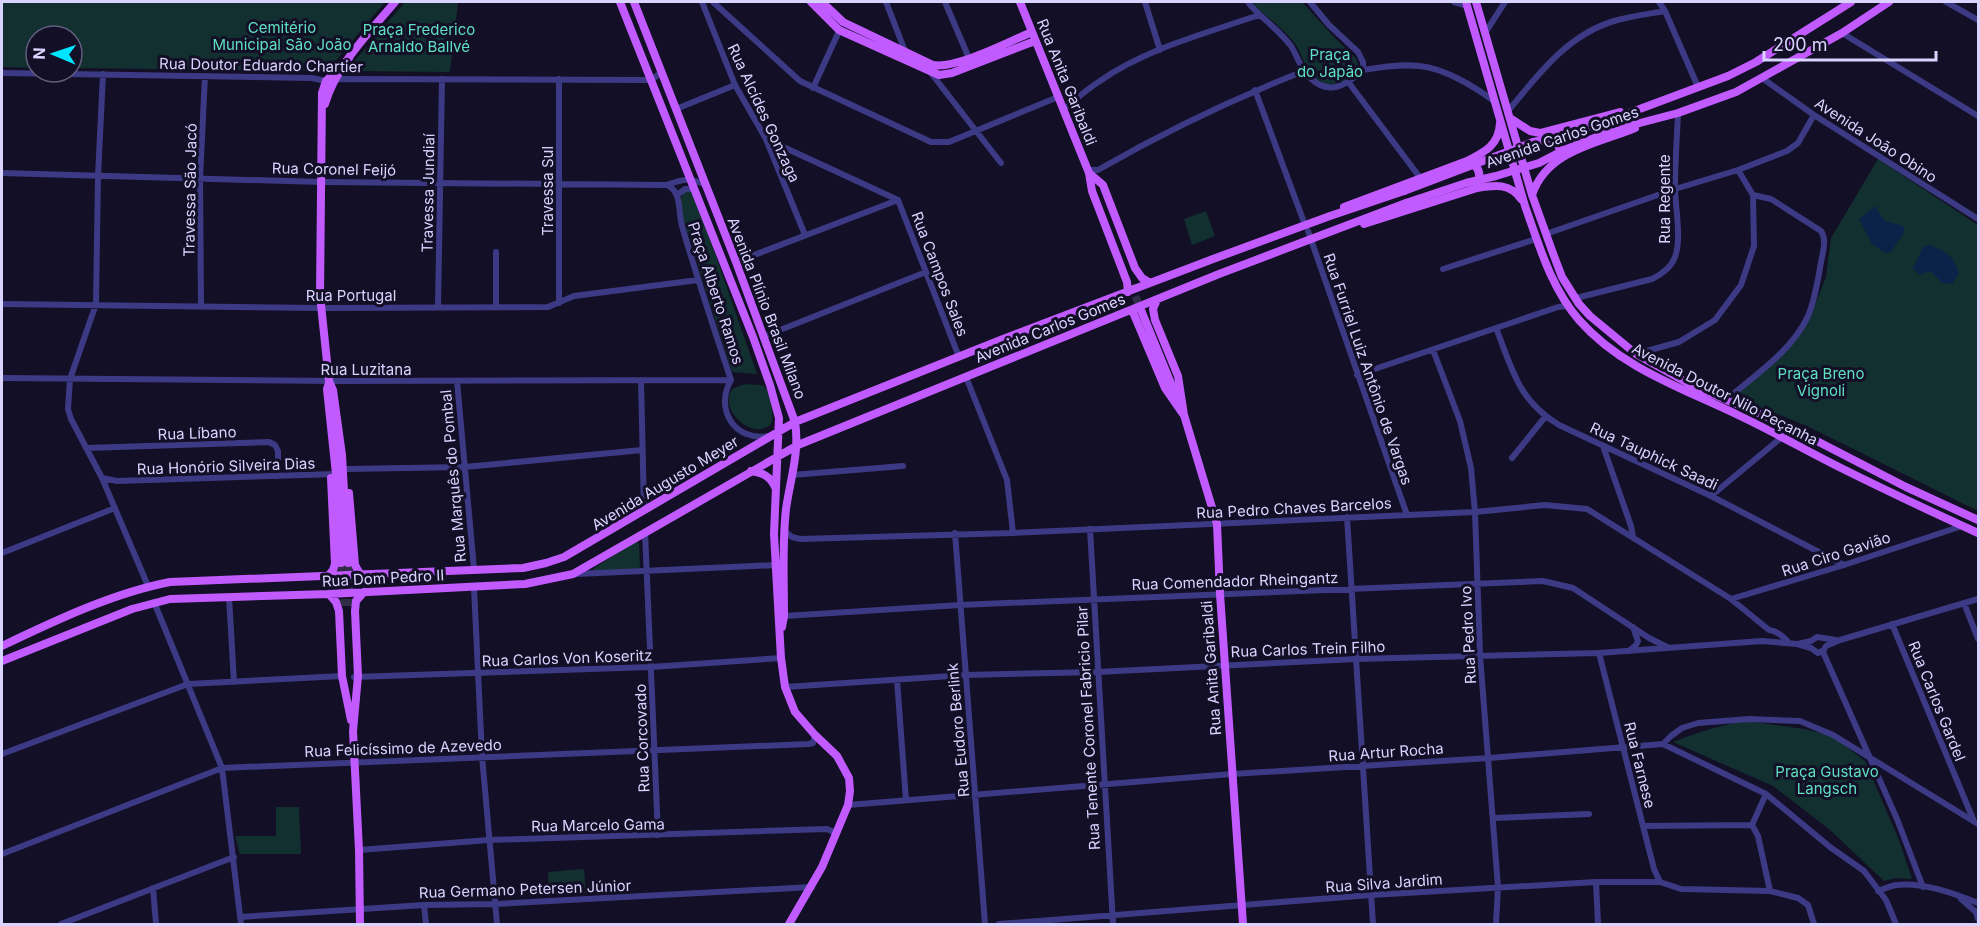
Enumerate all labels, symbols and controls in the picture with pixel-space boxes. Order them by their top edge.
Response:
street label: Rua Anita Garibaldi [1033,16,1101,148]
park label: Cemitério Municipal São João [212,18,352,54]
park label: Praça Frederico Arnaldo Ballvé [363,20,475,56]
north arrow [24,24,84,84]
scale bar [1764,24,1936,62]
text: 200 m [1773,34,1828,55]
street label: Rua Alcídes Gonzaga [724,41,804,185]
park label: Praça do Japão [1297,45,1363,81]
text: N [29,47,49,60]
street label: Rua Doutor Eduardo Chartier [159,54,363,76]
street label: Avenida João Obino [1811,93,1941,187]
street label: Avenida Carlos Gomes [1483,102,1641,172]
street label: Travessa São Jacó [179,123,201,257]
street label: Travessa Jundiaí [417,133,439,253]
street label: Travessa Sul [538,146,557,236]
street label: Rua Regente [1655,154,1674,244]
street label: Rua Coronel Feijó [272,158,396,180]
street label: Rua Campos Sales [907,209,973,339]
street label: Avenida Plínio Brasil Milano [723,214,811,402]
street label: Praça Alberto Ramos [684,219,748,367]
street label: Rua Furriel Luiz Antônio de Vargas [1319,251,1417,487]
street label: Rua Portugal [306,286,396,305]
street label: Avenida Carlos Gomes [972,289,1128,367]
street label: Avenida Doutor Nilo Peçanha [1629,339,1821,449]
street label: Rua Luzitana [320,360,412,379]
park label: Praça Breno Vignoli [1778,364,1864,400]
street label: Rua Marquês do Pombal [436,389,470,563]
street label: Rua Tauphick Saadi [1587,418,1721,494]
street label: Rua Líbano [157,422,237,444]
street label: Avenida Augusto Meyer [588,431,742,534]
street label: Rua Honório Silveira Dias [136,453,316,479]
street label: Rua Pedro Chaves Barcelos [1196,493,1392,523]
street label: Rua Ciro Gavião [1779,527,1893,581]
street label: Rua Dom Pedro II [321,565,445,591]
street label: Rua Comendador Rheingantz [1131,568,1339,594]
street label: Rua Pedro Ivo [1456,585,1480,685]
street label: Rua Anita Garibaldi [1197,600,1225,736]
street label: Rua Tenente Coronel Fabricio Pilar [1072,605,1104,851]
street label: Rua Carlos Trein Filho [1230,637,1386,661]
street label: Rua Carlos Gardel [1904,638,1970,764]
street label: Rua Carlos Von Koseritz [481,646,653,670]
street label: Rua Eudoro Berlink [943,661,973,798]
street label: Rua Corcovado [631,683,653,793]
street label: Rua Farnese [1620,720,1660,810]
street label: Rua Felicíssimo de Azevedo [304,735,502,761]
street label: Rua Artur Rocha [1328,739,1444,765]
park label: Praça Gustavo Langsch [1775,762,1879,798]
street label: Rua Marcelo Gama [531,814,665,836]
street label: Rua Silva Jardim [1325,869,1443,897]
street label: Rua Germano Petersen Júnior [419,876,632,902]

